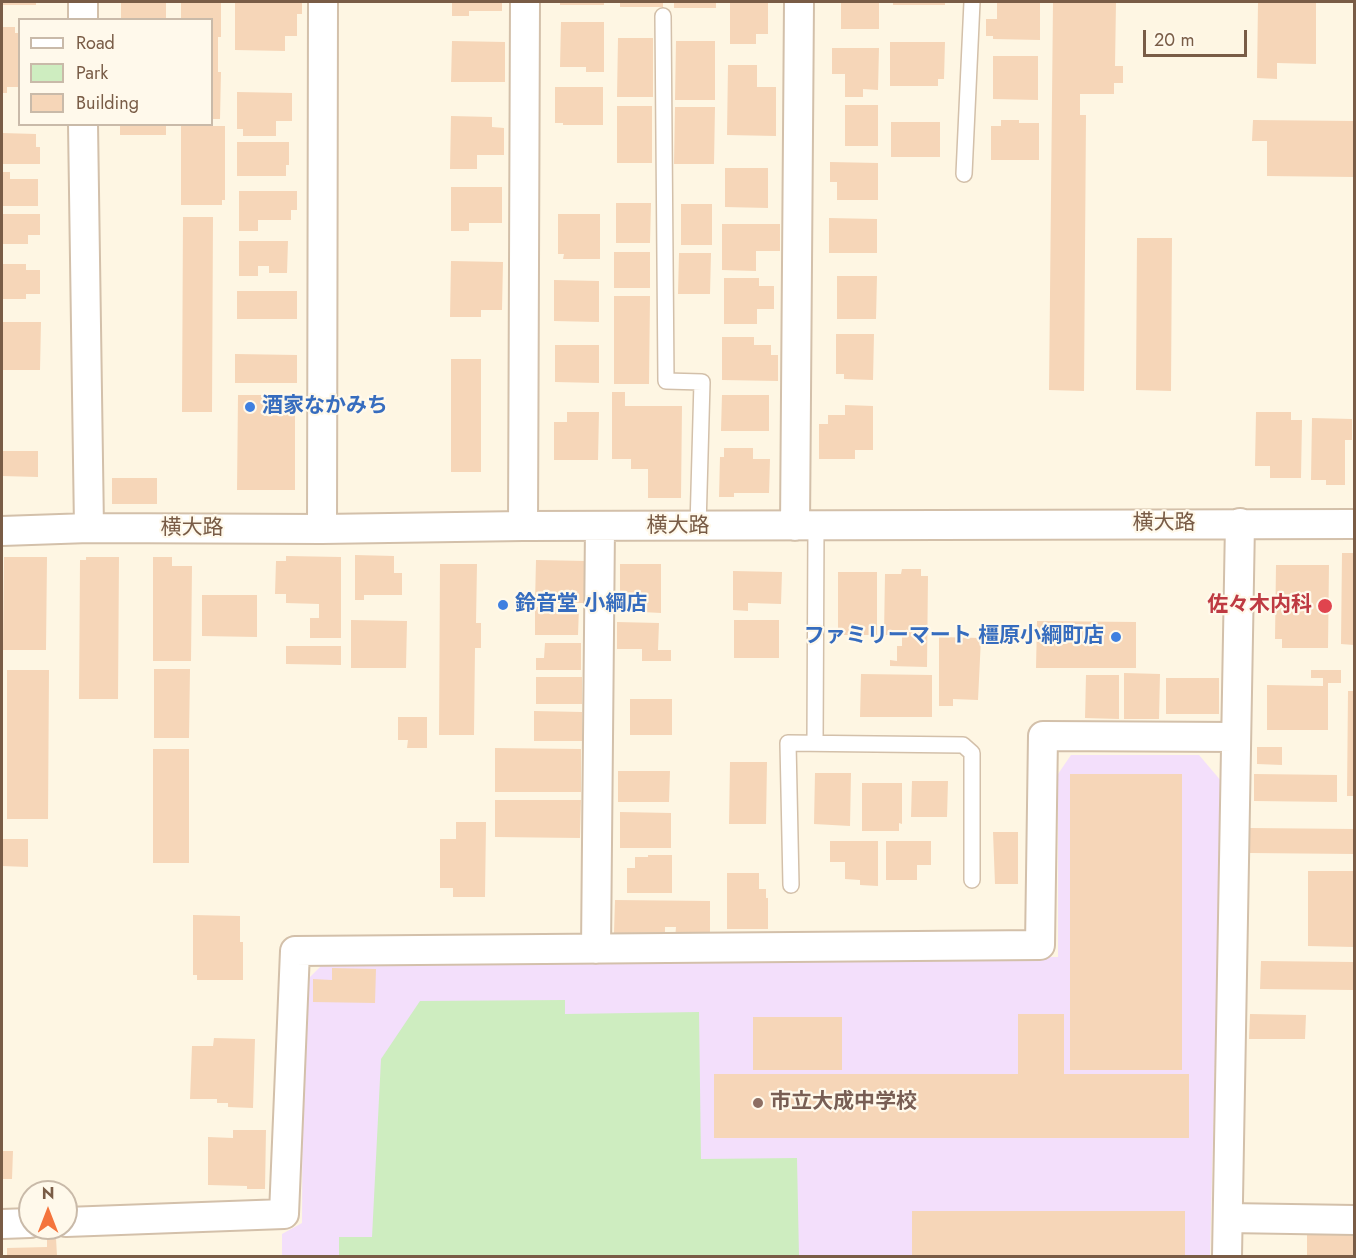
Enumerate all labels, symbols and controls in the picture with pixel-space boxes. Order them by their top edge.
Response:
legend [18,18,213,126]
scale bar [1146,18,1250,56]
text: 20 m [1154,27,1194,53]
text: Road [76,30,115,56]
text: Park [76,60,108,86]
text: Building [76,90,139,116]
place label: 酒家なかみち [262,394,388,420]
marker: 酒家なかみち [243,400,257,414]
street label: 横大路 [1133,511,1195,537]
street label: 横大路 [647,514,709,540]
street label: 横大路 [161,516,223,542]
place label: 鈴音堂 小綱店 [515,592,647,618]
place label: 佐々木内科 [1207,593,1312,619]
marker: 佐々木内科 [1316,597,1334,615]
marker: 鈴音堂 小綱店 [496,598,510,612]
place label: ファミリーマート 橿原小綱町店 [804,624,1104,650]
marker: ファミリーマート 橿原小綱町店 [1109,630,1123,644]
place label: 市立大成中学校 [770,1090,917,1116]
marker: 市立大成中学校 [751,1096,765,1110]
north arrow [18,1180,78,1240]
text: N [42,1182,54,1205]

